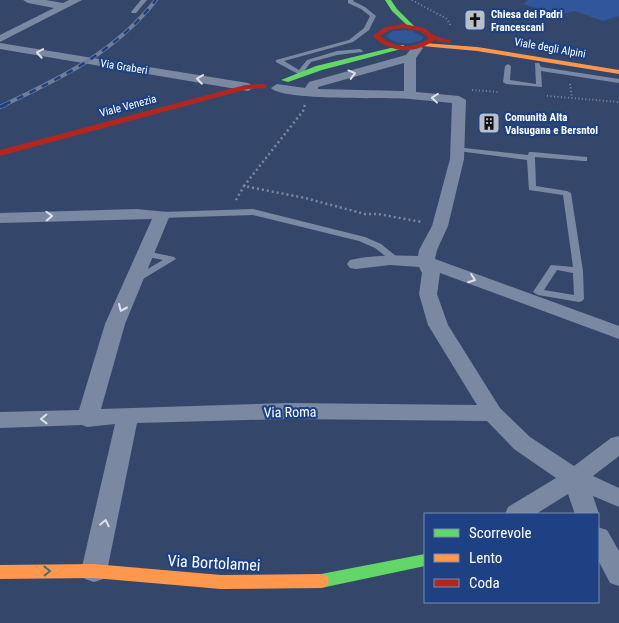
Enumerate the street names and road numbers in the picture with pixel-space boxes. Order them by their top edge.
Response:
street label: Viale degli Alpini [513,35,587,61]
street label: Via Graberi [99,57,149,77]
street label: Viale Venezia [98,92,158,120]
street label: Via Roma [264,404,316,420]
street label: Via Bortolamei [167,551,261,575]

